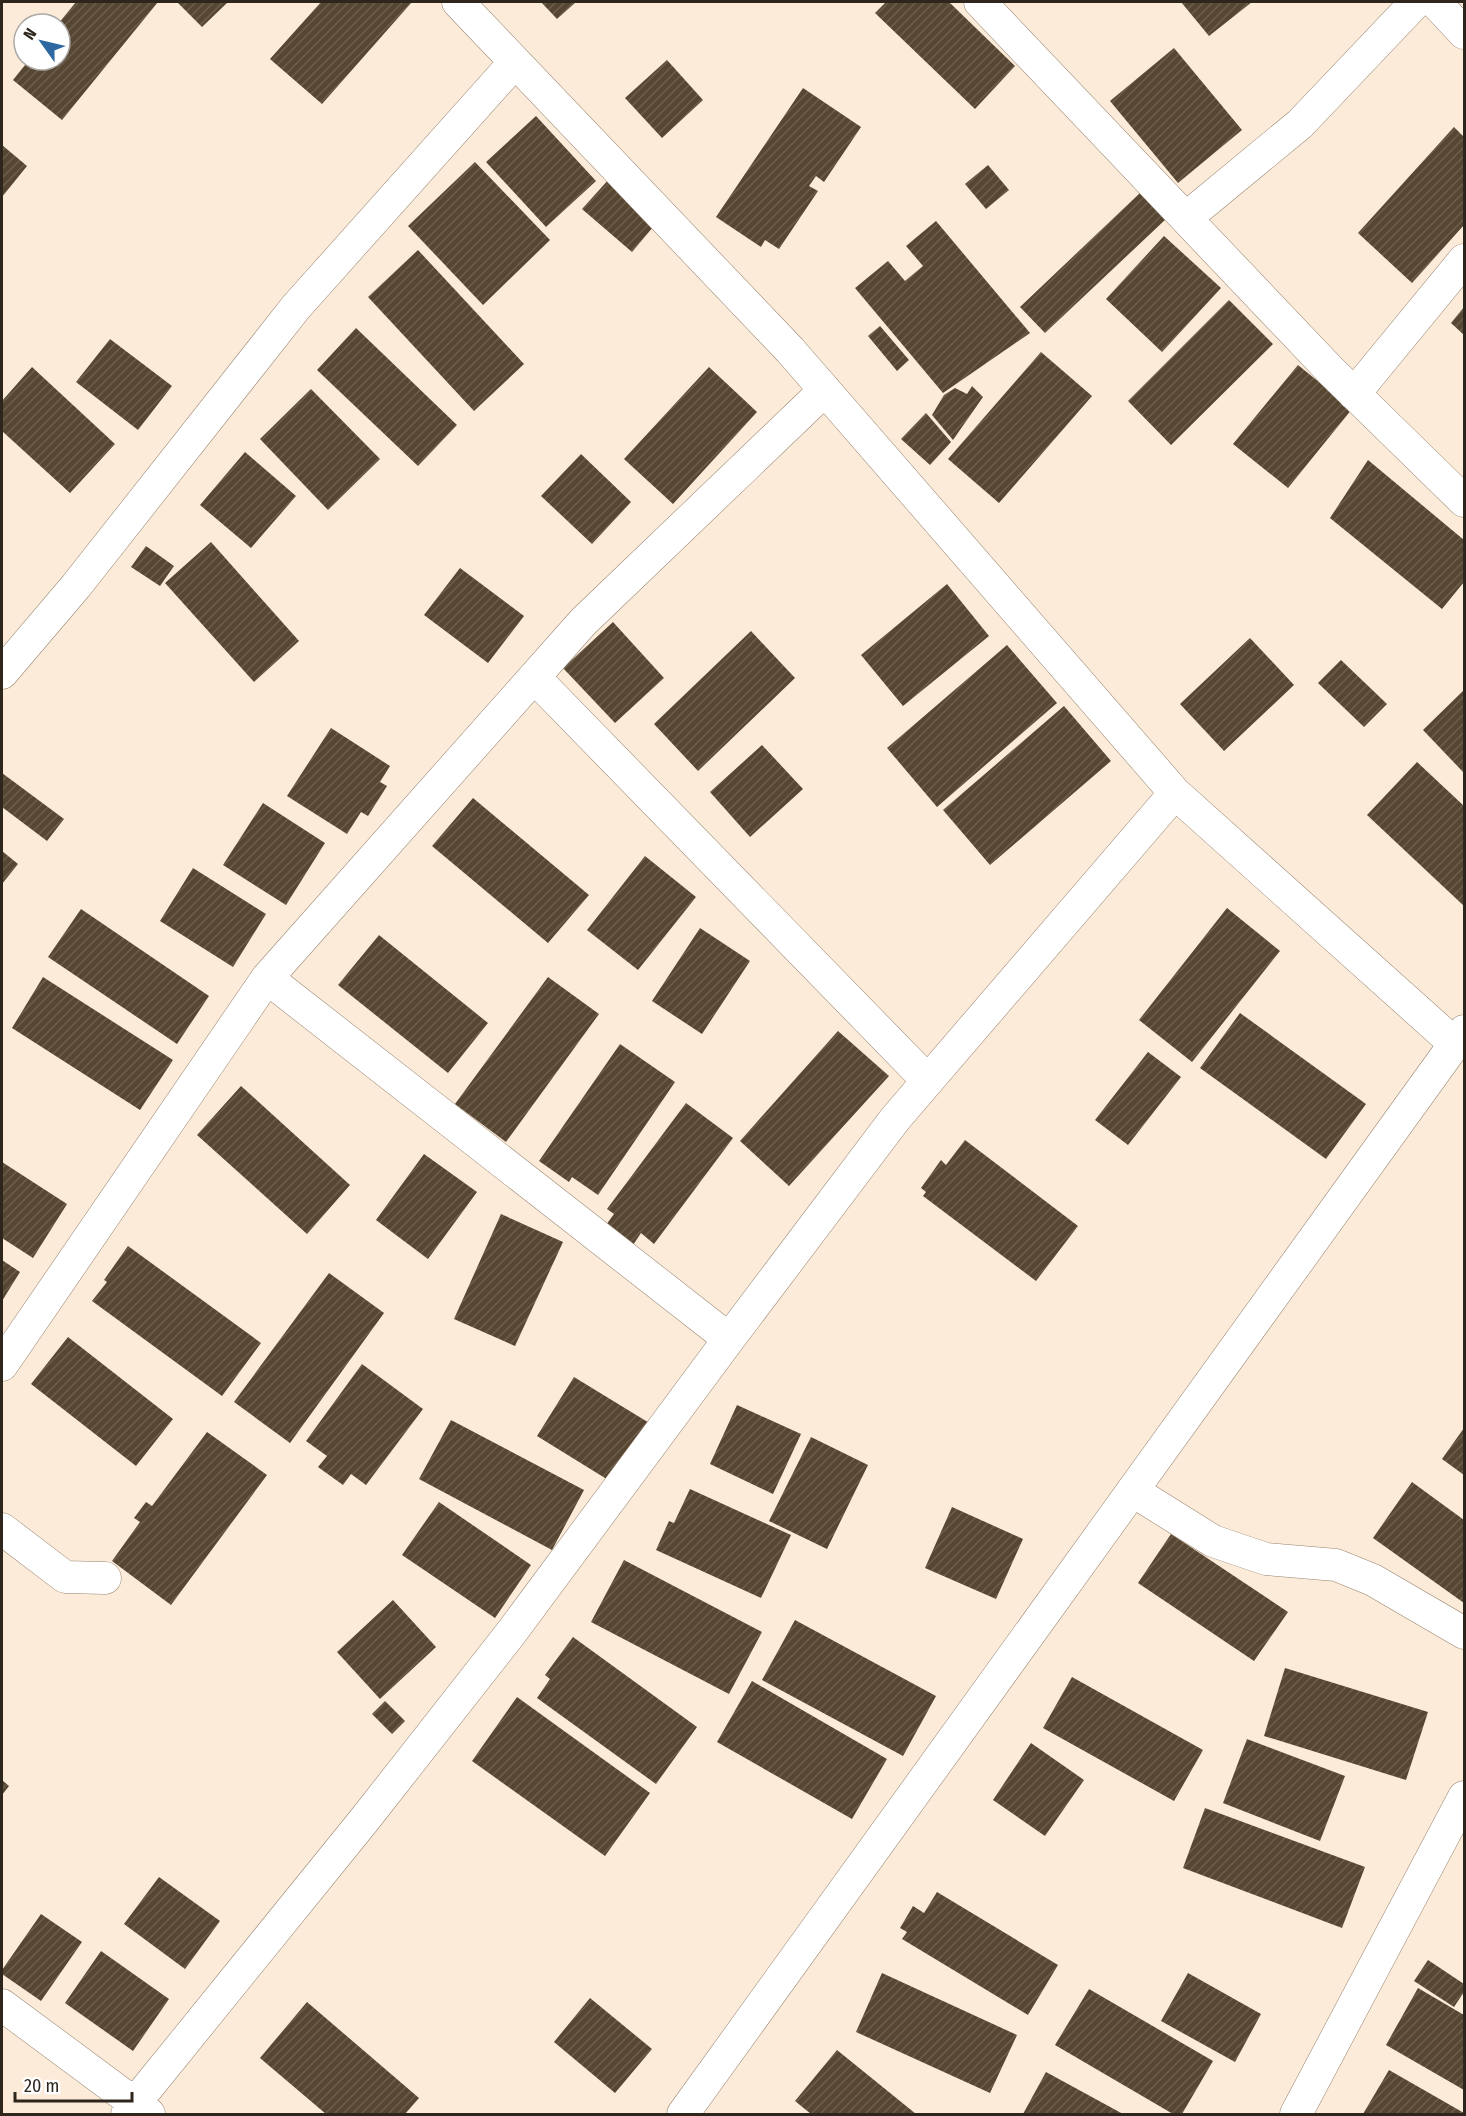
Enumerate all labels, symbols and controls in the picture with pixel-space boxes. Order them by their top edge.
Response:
north arrow [12,12,72,72]
text: N [19,25,41,43]
scale bar [15,2065,132,2103]
text: 20 m [24,2075,59,2097]

